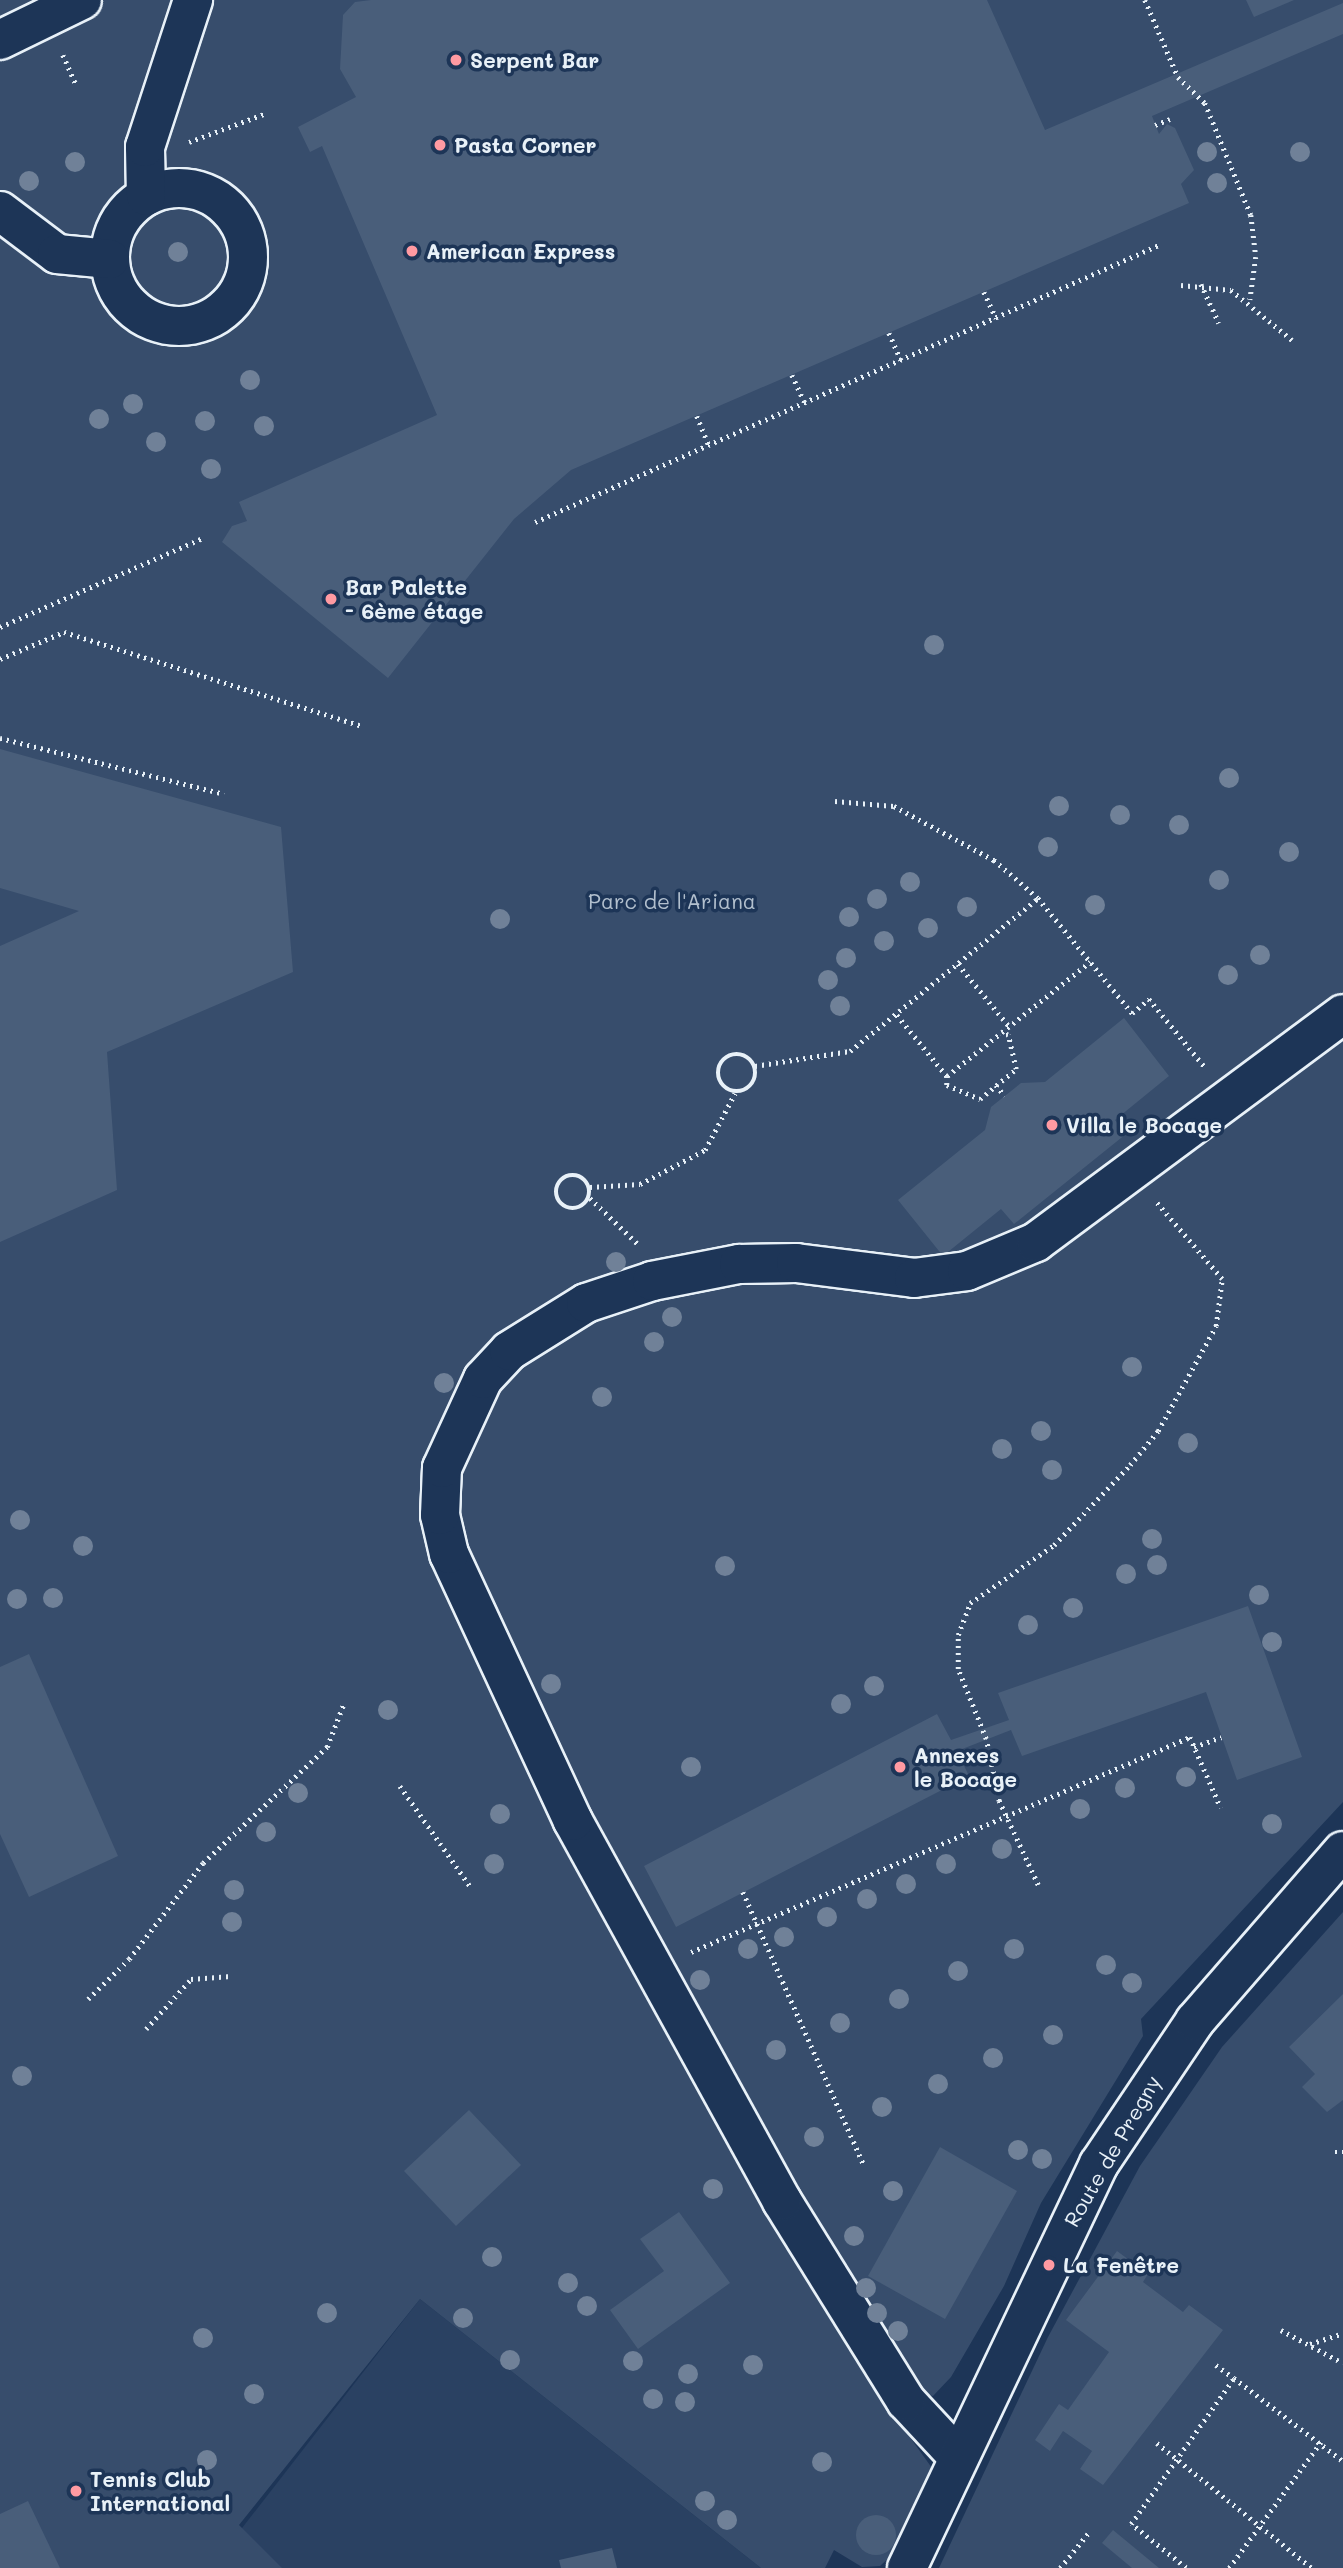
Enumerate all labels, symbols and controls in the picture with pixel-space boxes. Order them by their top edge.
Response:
place label: Serpent Bar [470,47,599,73]
marker: Serpent Bar [448,52,464,68]
place label: Pasta Corner [454,132,596,158]
marker: Pasta Corner [432,137,448,153]
place label: American Express [426,238,615,264]
marker: American Express [404,243,420,259]
place label: Bar Palette - 6ème étage [345,574,483,624]
marker: Bar Palette - 6ème étage [323,591,339,607]
park label: Parc de l'Ariana [588,888,756,914]
place label: Villa le Bocage [1066,1112,1222,1138]
marker: Villa le Bocage [1044,1117,1060,1133]
place label: Annexes le Bocage [914,1742,1017,1792]
marker: Annexes le Bocage [892,1759,908,1775]
street label: Route de Pregny [1058,2071,1166,2231]
place label: La Fenêtre [1063,2252,1179,2278]
marker: La Fenêtre [1041,2257,1057,2273]
place label: Tennis Club International [90,2466,230,2516]
marker: Tennis Club International [68,2483,84,2499]

